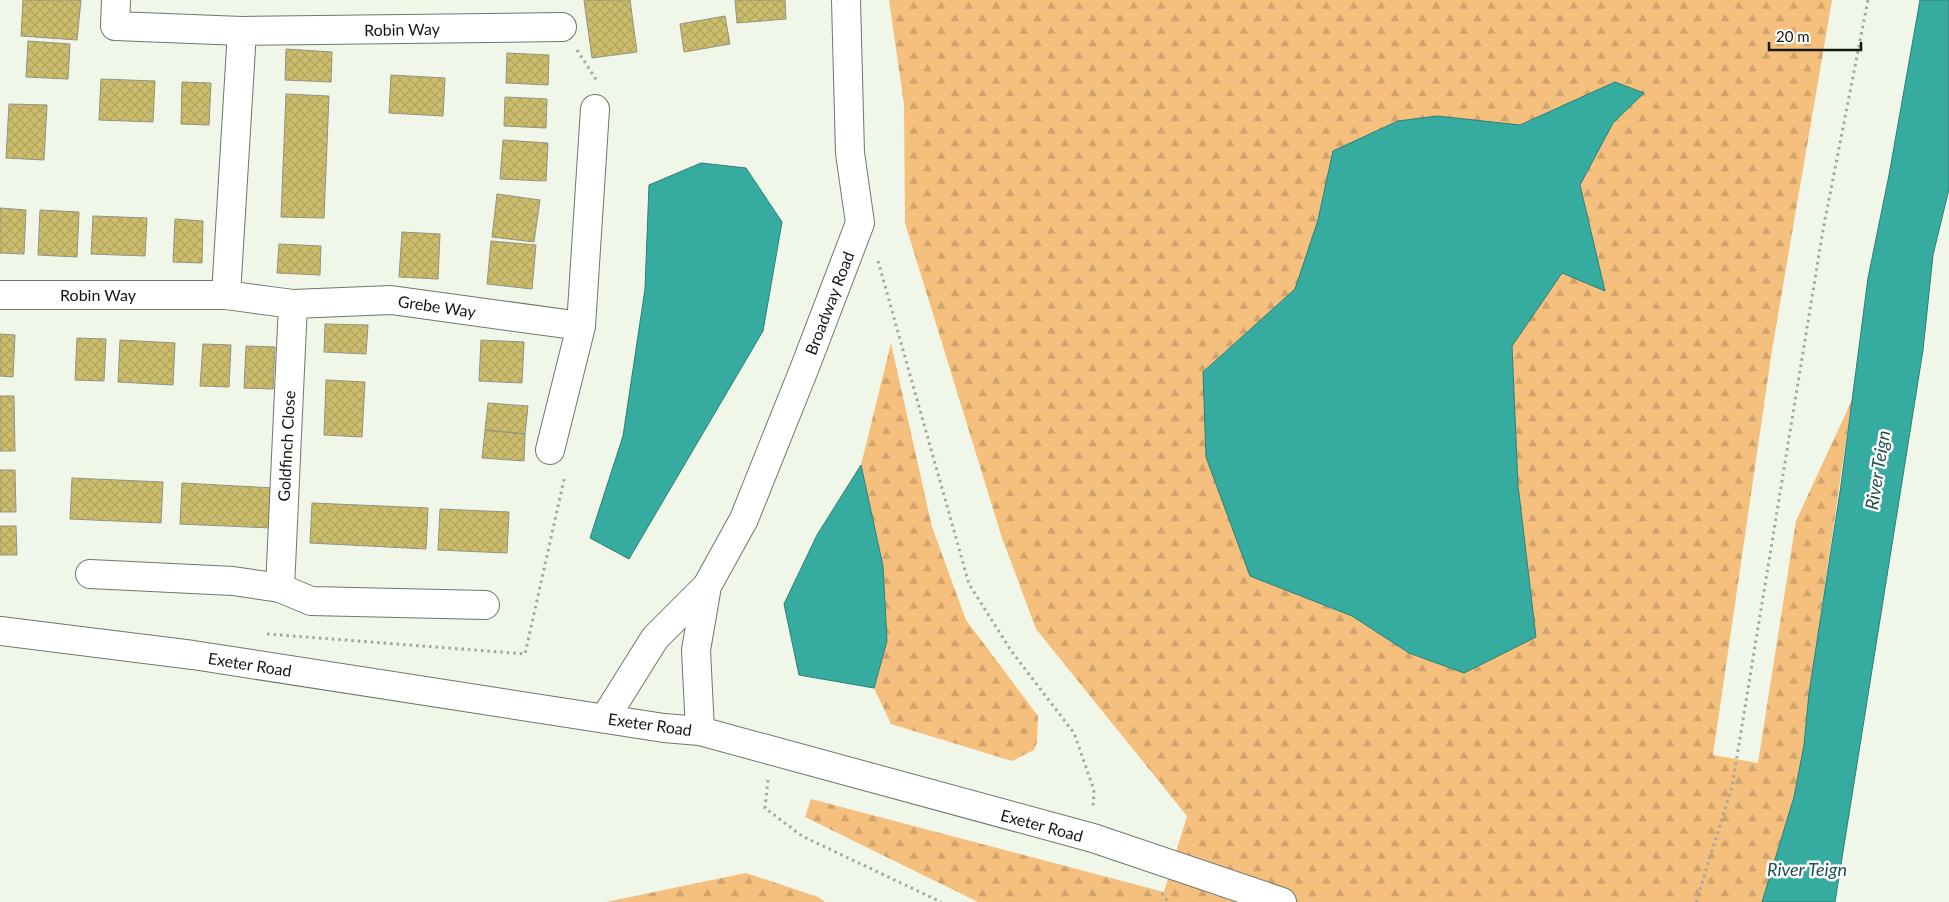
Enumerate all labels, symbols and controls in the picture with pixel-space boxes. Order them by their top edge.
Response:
street label: Robin Way [364,19,441,39]
scale bar [1769,20,1862,52]
text: 20 m [1776,27,1810,45]
street label: Broadway Road [801,249,857,357]
street label: Robin Way [60,285,137,304]
street label: Grebe Way [397,291,478,321]
street label: Goldfinch Close [274,390,298,502]
water label: River Teign [1860,429,1894,511]
street label: Exeter Road [207,648,293,680]
street label: Exeter Road [607,709,693,739]
street label: Exeter Road [999,805,1085,845]
water label: River Teign [1767,858,1847,880]

